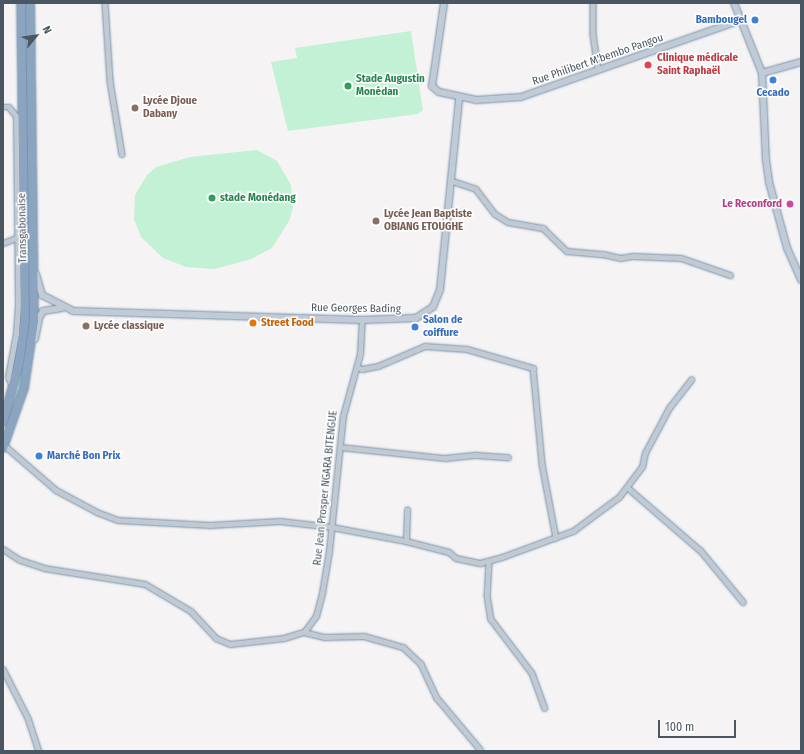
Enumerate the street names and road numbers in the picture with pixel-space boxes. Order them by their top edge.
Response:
street label: Rue Philibert M'bembo Pangou [531,31,665,89]
street label: Transgabonaise [16,193,30,263]
street label: Rue Georges Bading [311,302,401,316]
street label: Rue Jean Prosper NGARA BITENGUE [311,410,341,566]

